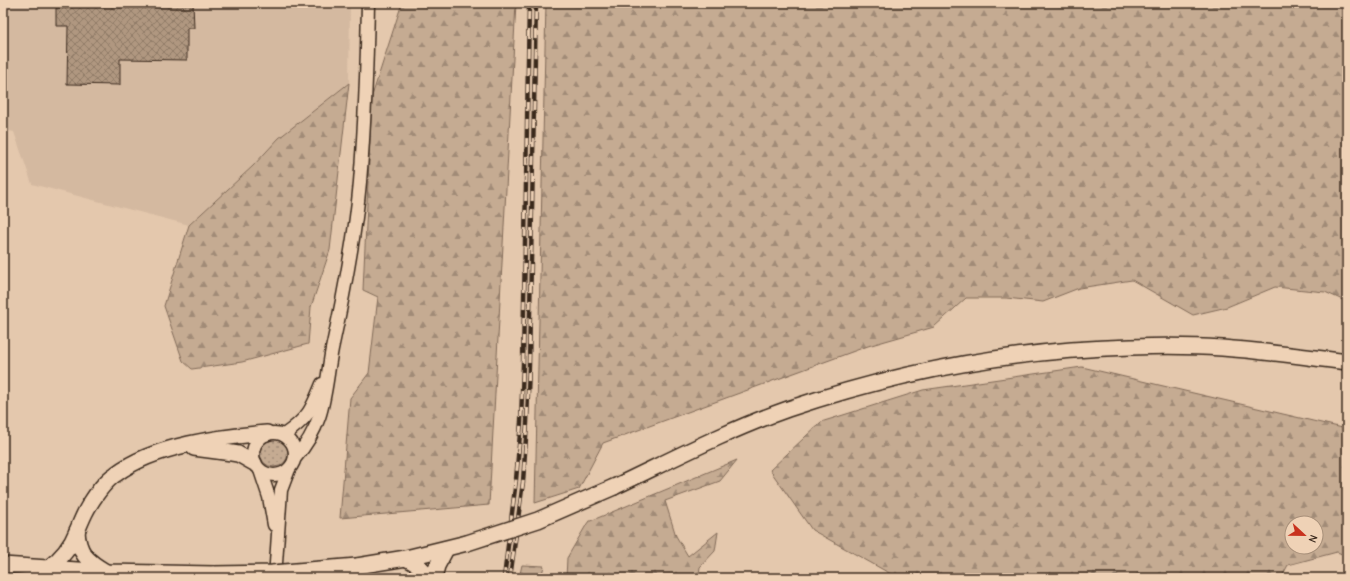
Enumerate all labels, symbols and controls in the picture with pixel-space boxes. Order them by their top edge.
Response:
north arrow [1284,515,1324,555]
text: N [1305,533,1320,544]

